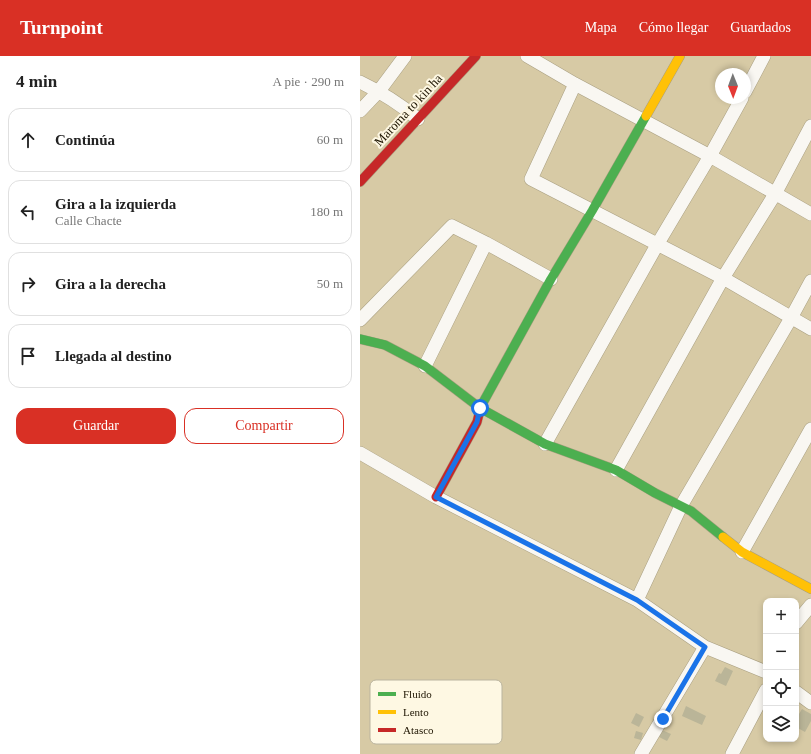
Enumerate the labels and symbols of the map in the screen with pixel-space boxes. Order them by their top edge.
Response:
north arrow [715,68,751,104]
street label: Maroma to kin ha [371,71,445,149]
route start [471,399,489,417]
legend [370,680,502,744]
text: Fluido [403,688,432,700]
text: Lento [403,706,429,718]
route end [654,710,672,728]
text: Atasco [403,724,434,736]

